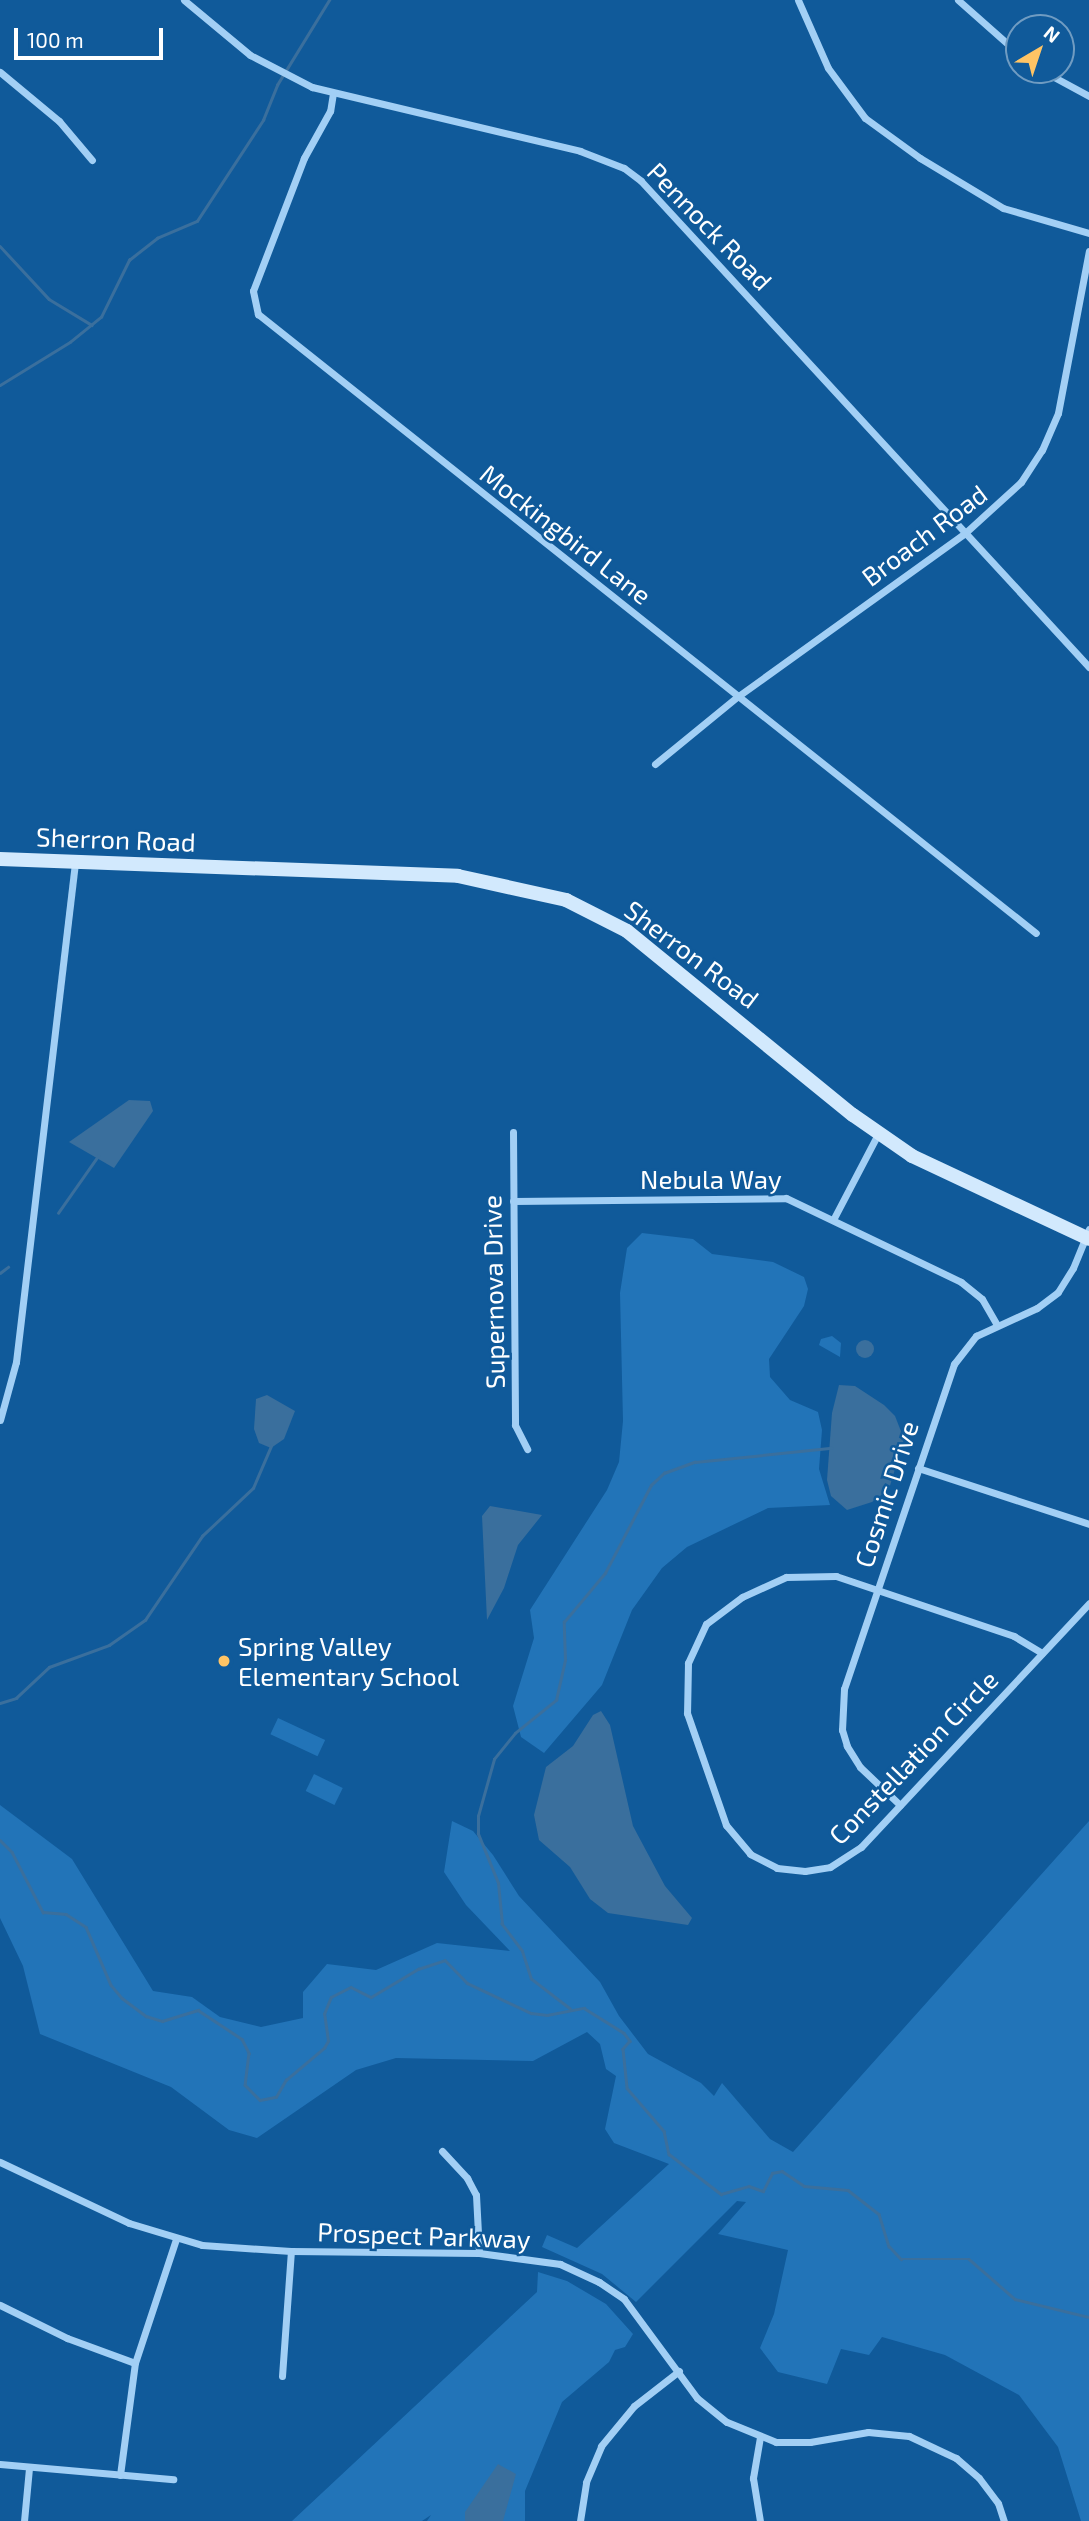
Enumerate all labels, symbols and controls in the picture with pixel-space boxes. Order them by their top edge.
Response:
scale bar [18,14,166,58]
north arrow [1005,14,1075,84]
text: N [1040,21,1065,47]
text: 100 m [27,27,84,52]
street label: Pennock Road [641,156,779,296]
street label: Mockingbird Lane [474,458,658,610]
street label: Broach Road [855,478,993,592]
street label: Sherron Road [36,821,196,857]
street label: Sherron Road [619,893,765,1015]
street label: Nebula Way [640,1163,782,1195]
street label: Supernova Drive [476,1195,510,1389]
street label: Cosmic Drive [848,1417,924,1571]
place label: Spring Valley Elementary School [238,1630,460,1692]
marker: Spring Valley Elementary School [216,1653,232,1669]
street label: Constellation Circle [822,1664,1004,1850]
street label: Prospect Parkway [317,2216,531,2254]

